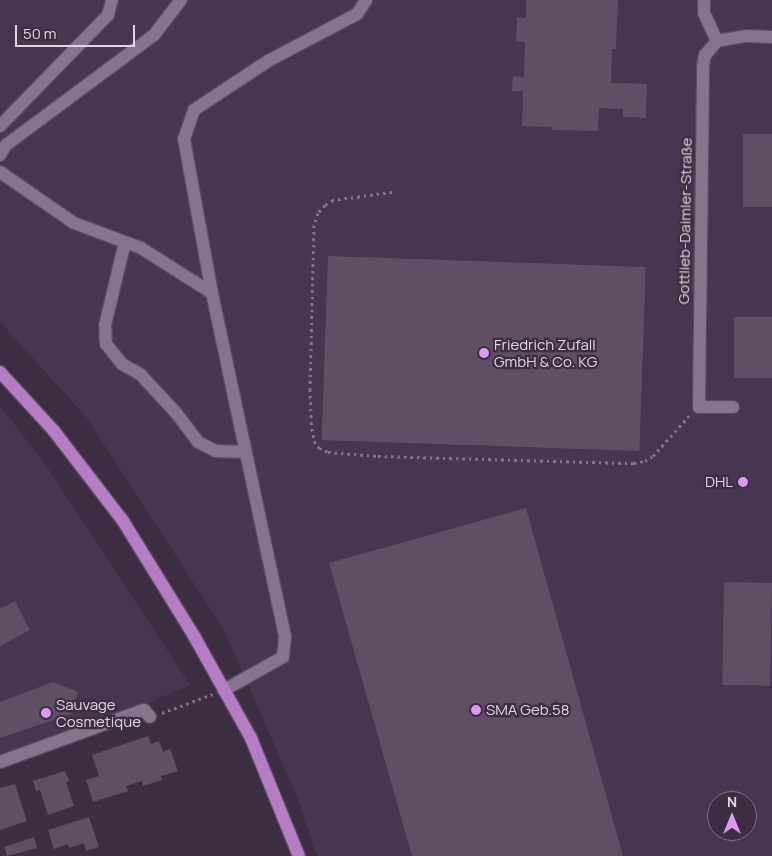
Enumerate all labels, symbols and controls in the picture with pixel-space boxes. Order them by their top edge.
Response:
scale bar [18,15,138,47]
text: 50 m [23,23,57,44]
street label: Gottlieb-Daimler-Straße [675,138,695,304]
place label: Friedrich Zufall GmbH & Co. KG [494,335,597,370]
marker: Friedrich Zufall GmbH & Co. KG [478,347,490,359]
place label: DHL [705,473,733,491]
marker: DHL [737,476,749,488]
place label: Sauvage Cosmetique [56,695,141,730]
place label: SMA Geb.58 [486,701,569,719]
marker: SMA Geb.58 [470,704,482,716]
marker: Sauvage Cosmetique [40,707,52,719]
north arrow [707,791,757,841]
text: N [727,792,737,811]

